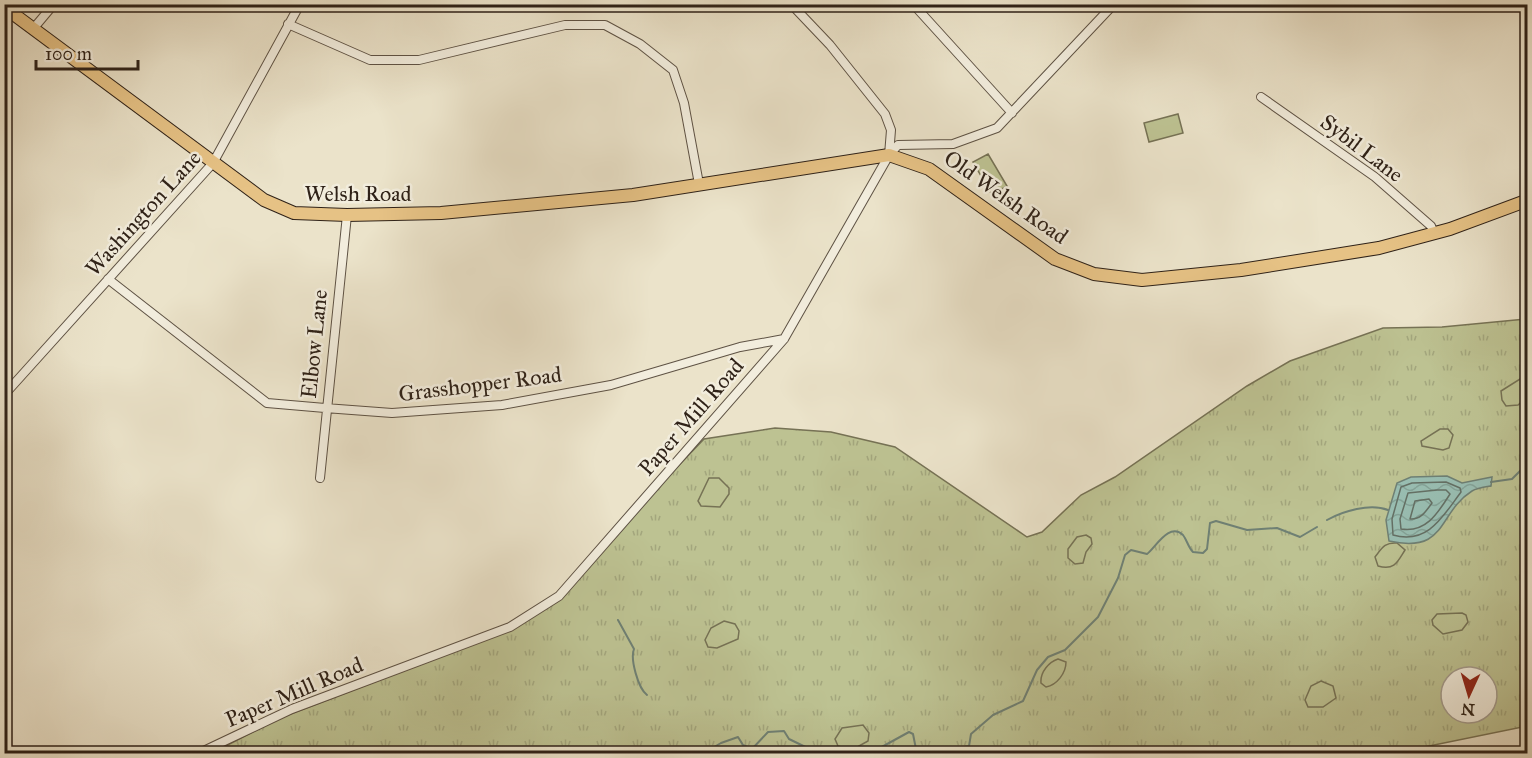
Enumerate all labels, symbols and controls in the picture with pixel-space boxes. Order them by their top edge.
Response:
scale bar [36,33,138,71]
text: 100 m [45,43,92,65]
street label: Sybil Lane [1315,108,1409,188]
street label: Old Welsh Road [939,144,1073,250]
street label: Washington Lane [79,145,207,281]
street label: Welsh Road [305,180,411,207]
street label: Elbow Lane [295,288,333,400]
street label: Paper Mill Road [633,353,749,481]
street label: Grasshopper Road [397,361,563,407]
street label: Paper Mill Road [221,651,367,733]
north arrow [1439,665,1499,725]
text: N [1460,699,1475,719]

